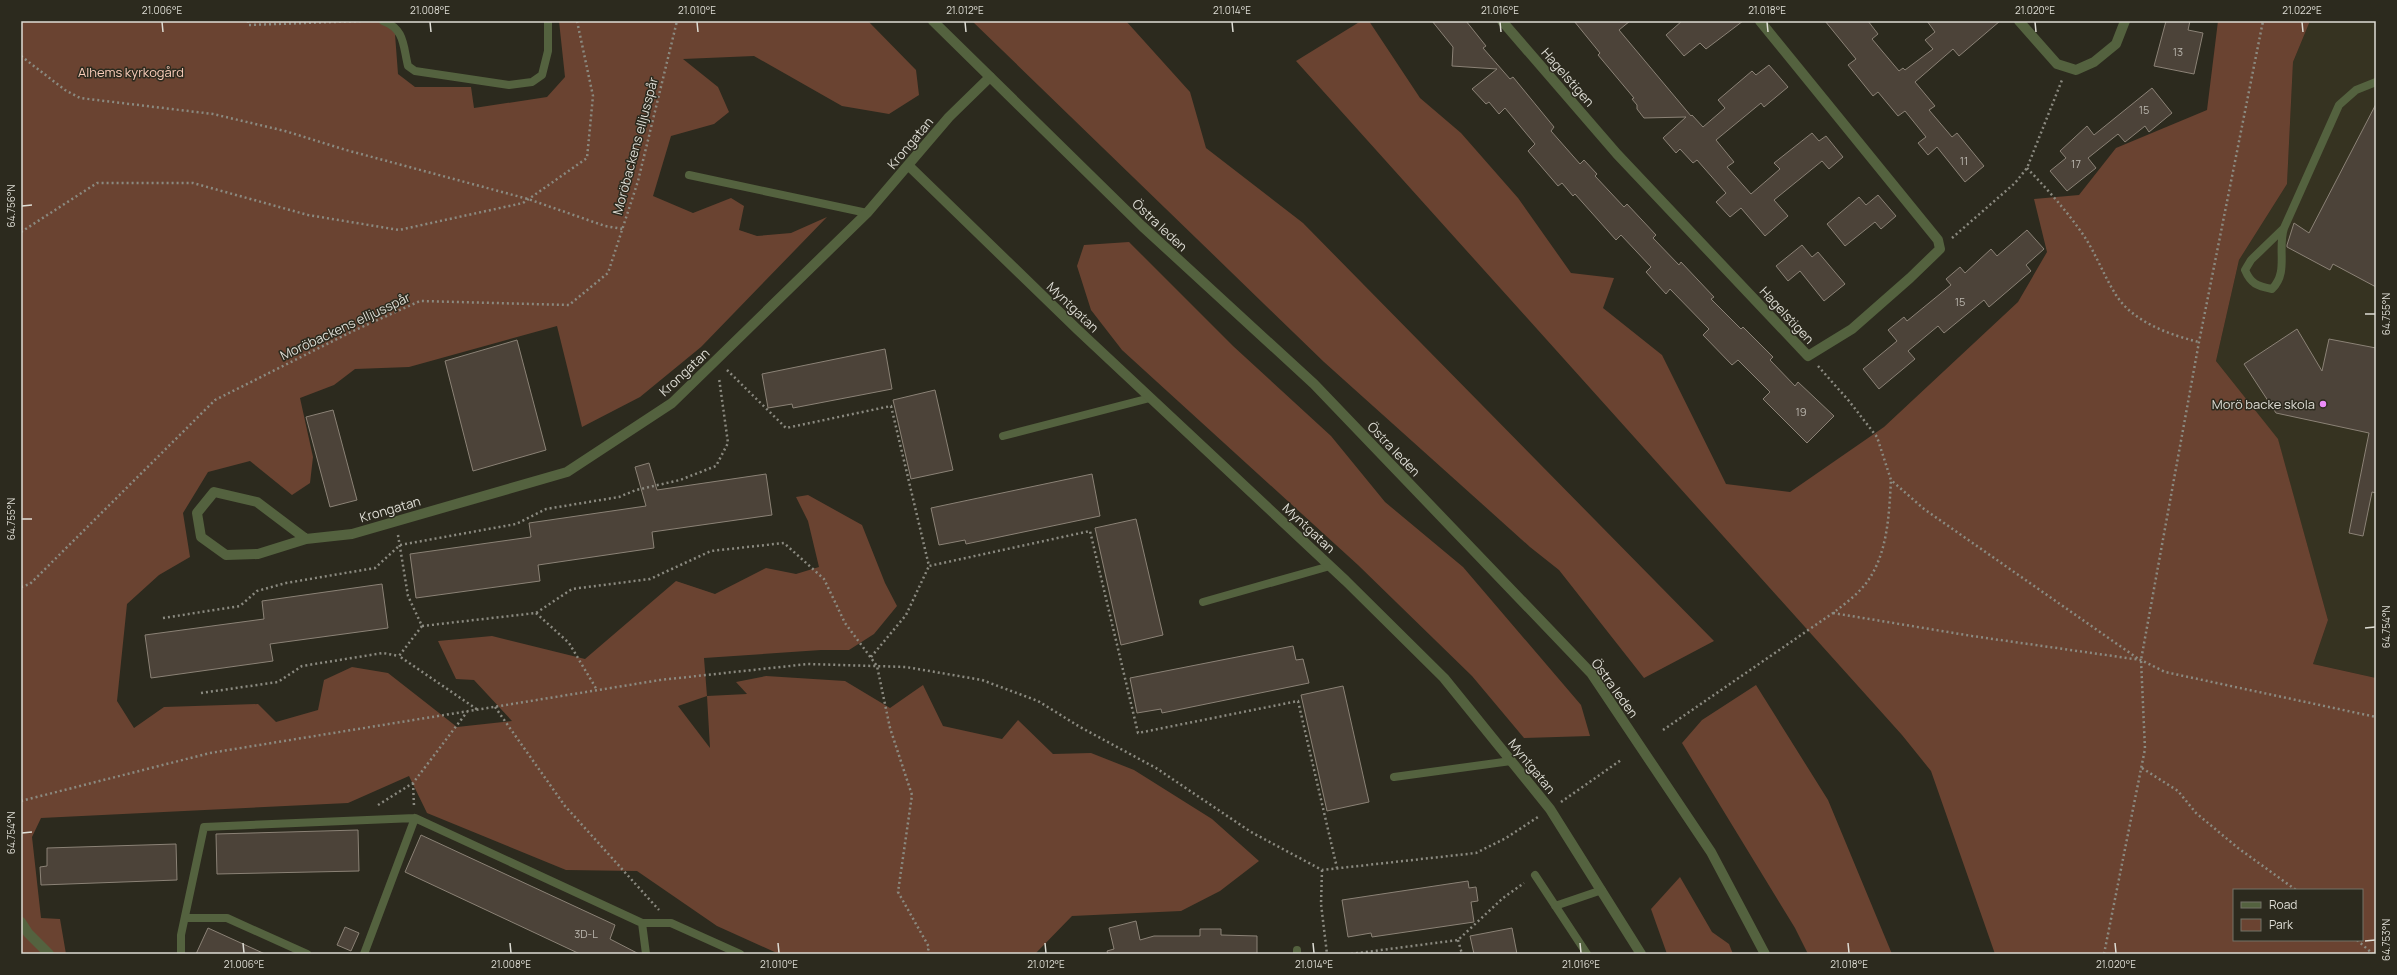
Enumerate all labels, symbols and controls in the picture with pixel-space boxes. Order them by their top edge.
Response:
text: 21.006°E [142,3,182,17]
text: 21.008°E [410,3,450,17]
text: 21.010°E [678,3,716,17]
text: 21.012°E [946,3,984,17]
text: 21.014°E [1213,3,1251,17]
text: 21.016°E [1481,3,1519,17]
text: 21.018°E [1748,3,1786,17]
text: 21.020°E [2015,3,2055,17]
text: 21.022°E [2282,3,2322,17]
street label: Hagelstigen [1537,44,1599,110]
house number: 13 [2173,44,2183,59]
park label: Alhems kyrkogård [78,63,184,81]
street label: Moröbackens elljusspår [608,75,662,217]
house number: 15 [2139,102,2149,117]
street label: Krongatan [883,113,937,173]
house number: 11 [1960,153,1968,168]
house number: 17 [2071,156,2081,171]
text: 64.756°N [4,184,18,227]
street label: Östra leden [1129,195,1191,255]
street label: Myntgatan [1043,278,1103,336]
street label: Hagelstigen [1756,282,1818,348]
street label: Moröbackens elljusspår [277,288,413,364]
text: 64.755°N [2379,293,2393,335]
house number: 15 [1955,294,1965,309]
street label: Krongatan [655,344,713,400]
place label: Morö backe skola [2212,395,2315,413]
marker: Morö backe skola [2318,399,2328,409]
house number: 19 [1795,404,1807,419]
street label: Östra leden [1364,418,1424,480]
street label: Krongatan [357,492,423,526]
text: 64.755°N [4,498,18,540]
street label: Myntgatan [1279,499,1339,557]
text: 64.754°N [2379,606,2393,648]
street label: Östra leden [1587,655,1643,721]
street label: Myntgatan [1504,735,1560,797]
text: 64.754°N [4,812,18,854]
legend [2233,889,2363,941]
text: Road [2269,896,2297,913]
text: Park [2269,916,2294,933]
text: 64.753°N [2379,919,2393,961]
house number: 3D-L [574,926,598,941]
text: 21.006°E [224,957,264,971]
text: 21.008°E [491,957,531,971]
text: 21.010°E [760,957,798,971]
text: 21.012°E [1027,957,1065,971]
text: 21.014°E [1295,957,1333,971]
text: 21.016°E [1562,957,1600,971]
text: 21.018°E [1830,957,1868,971]
text: 21.020°E [2096,957,2136,971]

